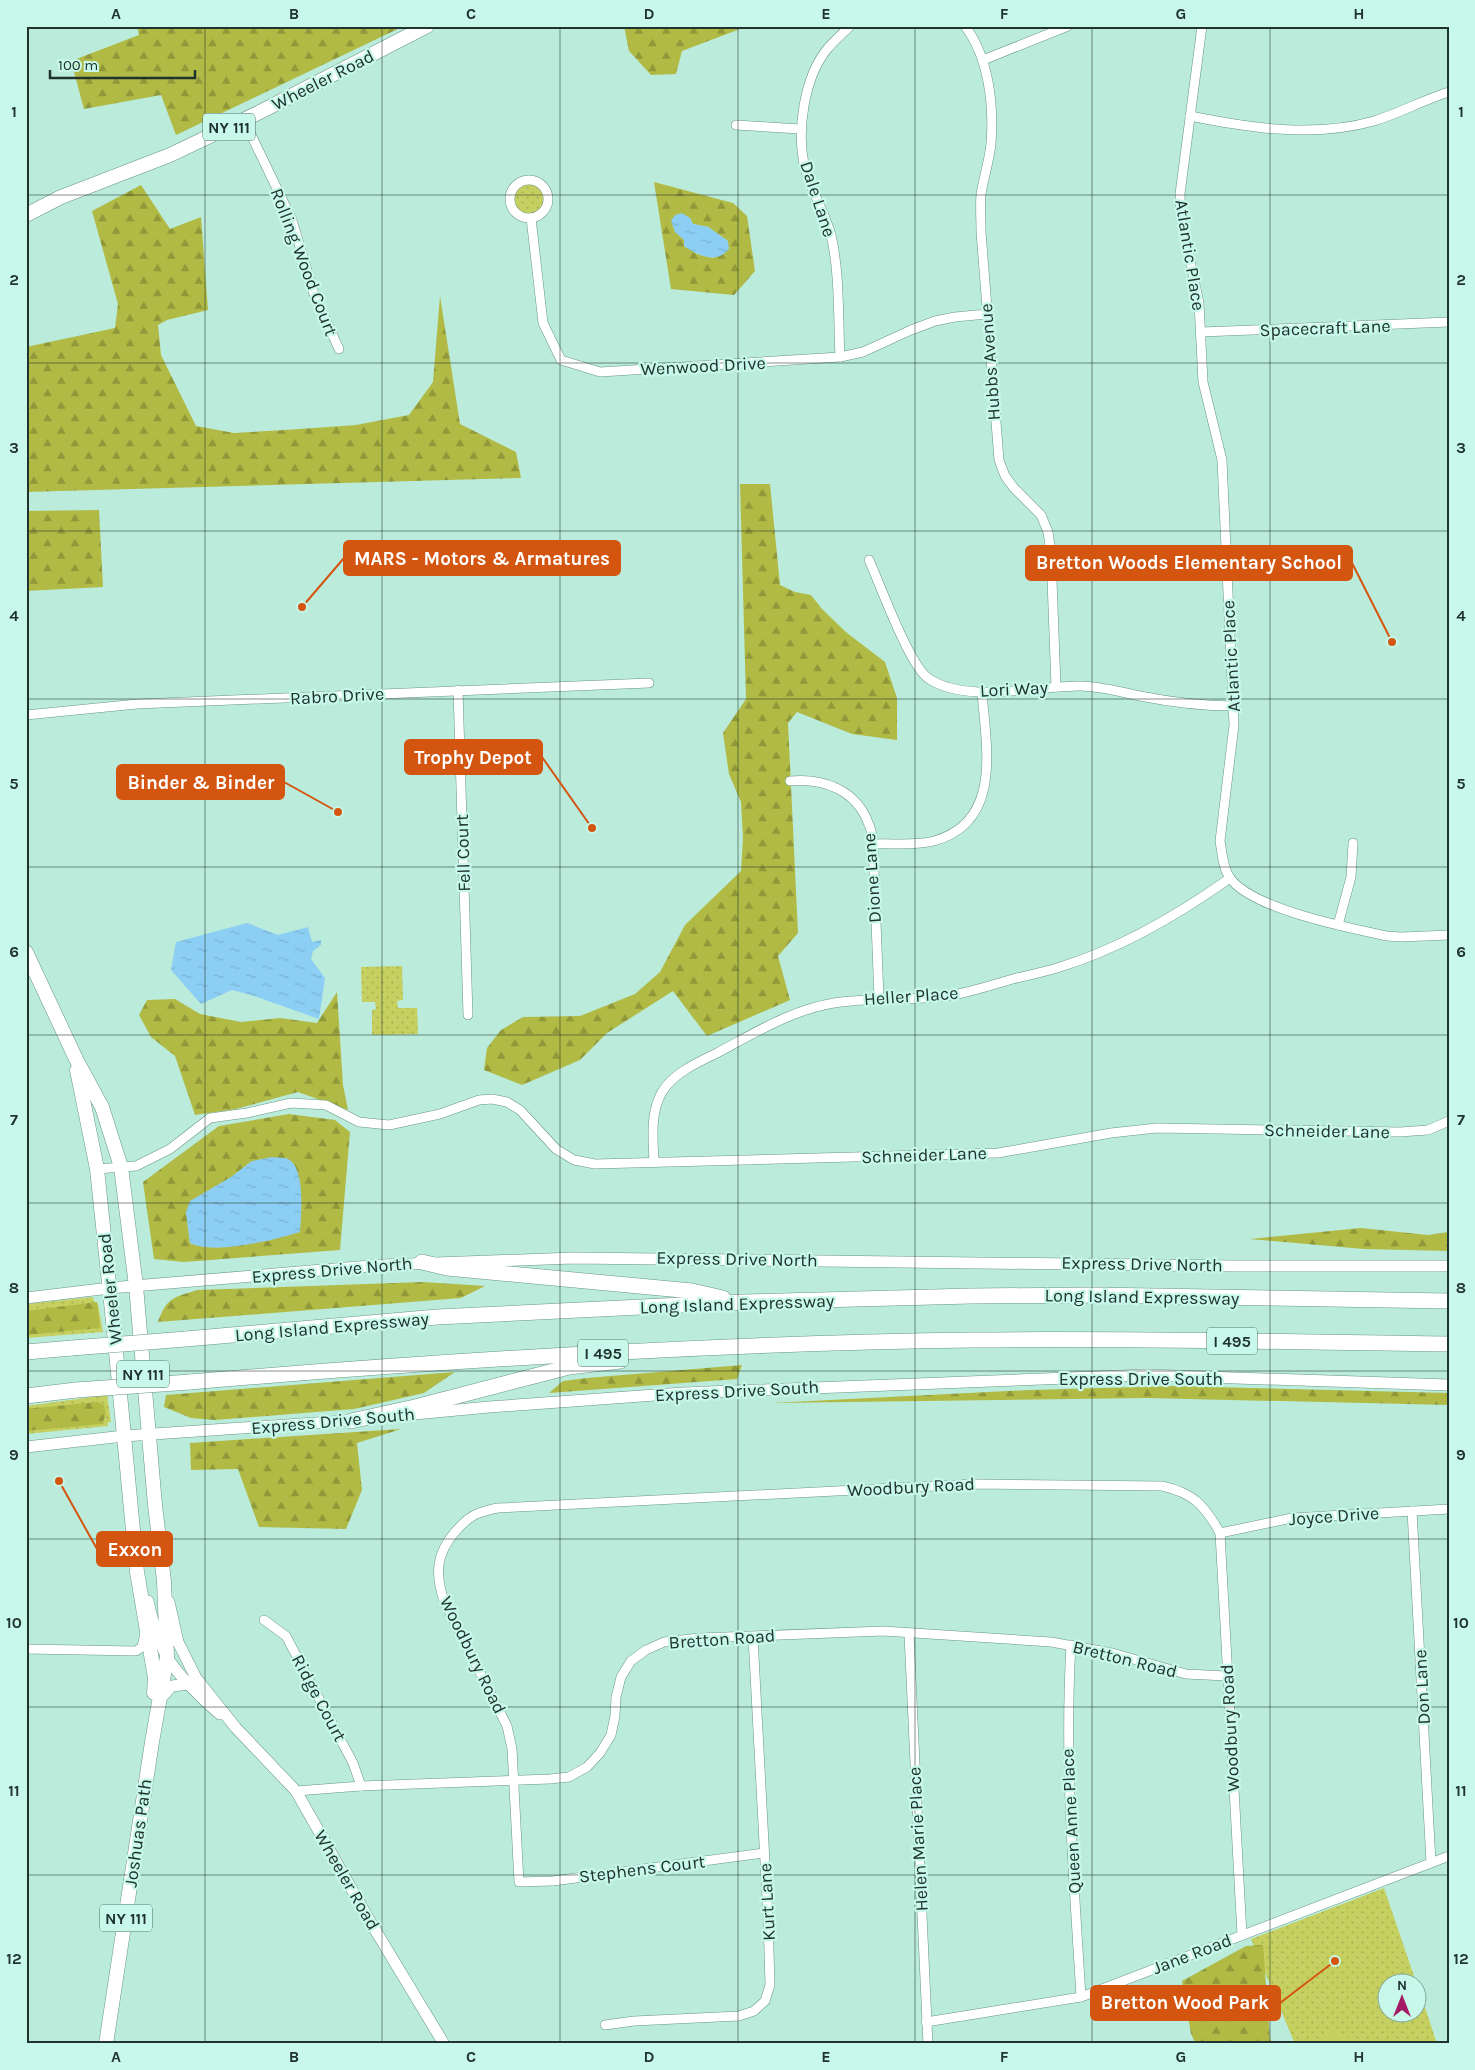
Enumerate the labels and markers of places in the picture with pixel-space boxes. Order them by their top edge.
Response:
callout: MARS - Motors & Armatures [344,541,620,575]
callout: Bretton Woods Elementary School [1026,546,1352,580]
callout: Trophy Depot [405,740,542,774]
callout: Binder & Binder [117,765,284,799]
callout: Exxon [97,1532,172,1566]
callout: Bretton Wood Park [1091,1986,1280,2020]

